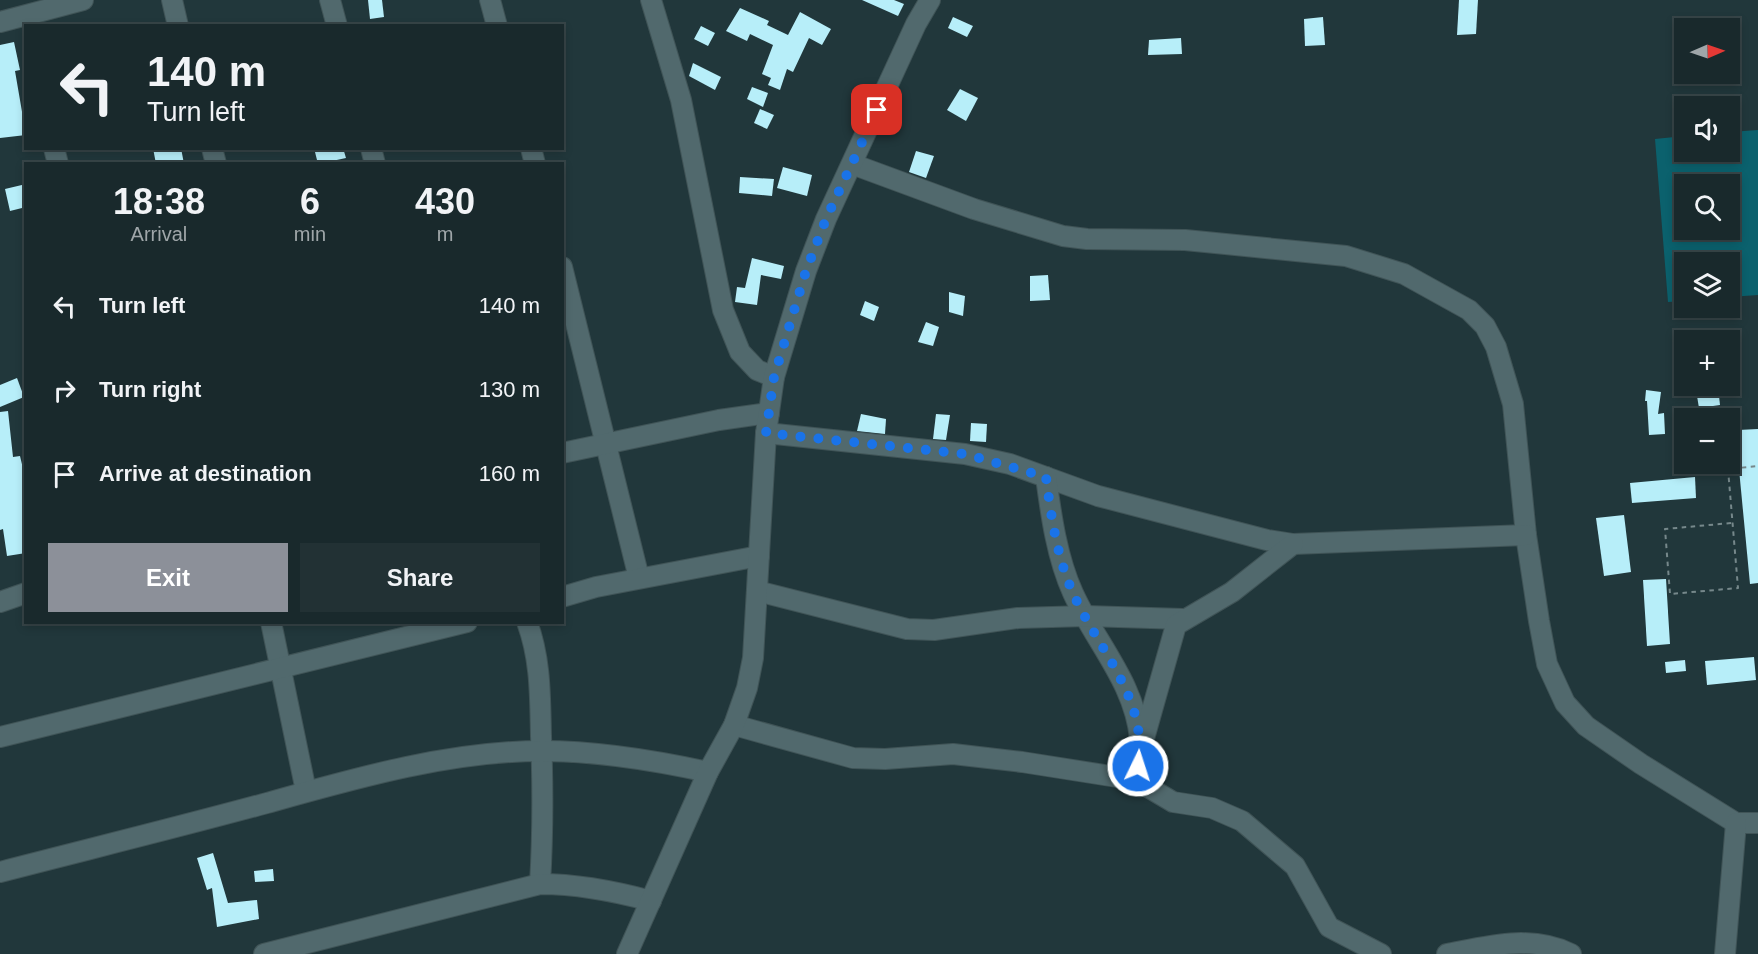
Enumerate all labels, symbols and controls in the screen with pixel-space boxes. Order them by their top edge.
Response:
north arrow [1674,18,1740,84]
map controls [1674,18,1740,474]
icon: left [48,48,126,126]
text: 140 m [147,48,266,95]
pin [851,84,902,135]
icon: arrive [860,93,893,126]
button: sound [1674,96,1740,162]
text: Turn left [147,97,245,127]
button: search [1674,174,1740,240]
text: 18:38 [113,181,205,222]
text: 6 [300,181,320,222]
text: 430 [415,181,475,222]
text: Arrival [131,223,187,245]
text: min [294,223,326,245]
text: m [437,223,453,245]
button: layers [1674,252,1740,318]
icon: left [48,290,81,323]
text: Turn left [99,293,185,318]
text: 140 m [479,293,540,318]
button: + [1674,330,1740,396]
icon: right [48,374,81,407]
text: Turn right [99,377,201,402]
text: 130 m [479,377,540,402]
button: − [1674,408,1740,474]
icon: arrive [48,458,81,491]
text: Arrive at destination [99,461,312,486]
text: 160 m [479,461,540,486]
button: Exit [48,543,288,612]
button: Share [300,543,540,612]
position arrow [1106,734,1170,798]

